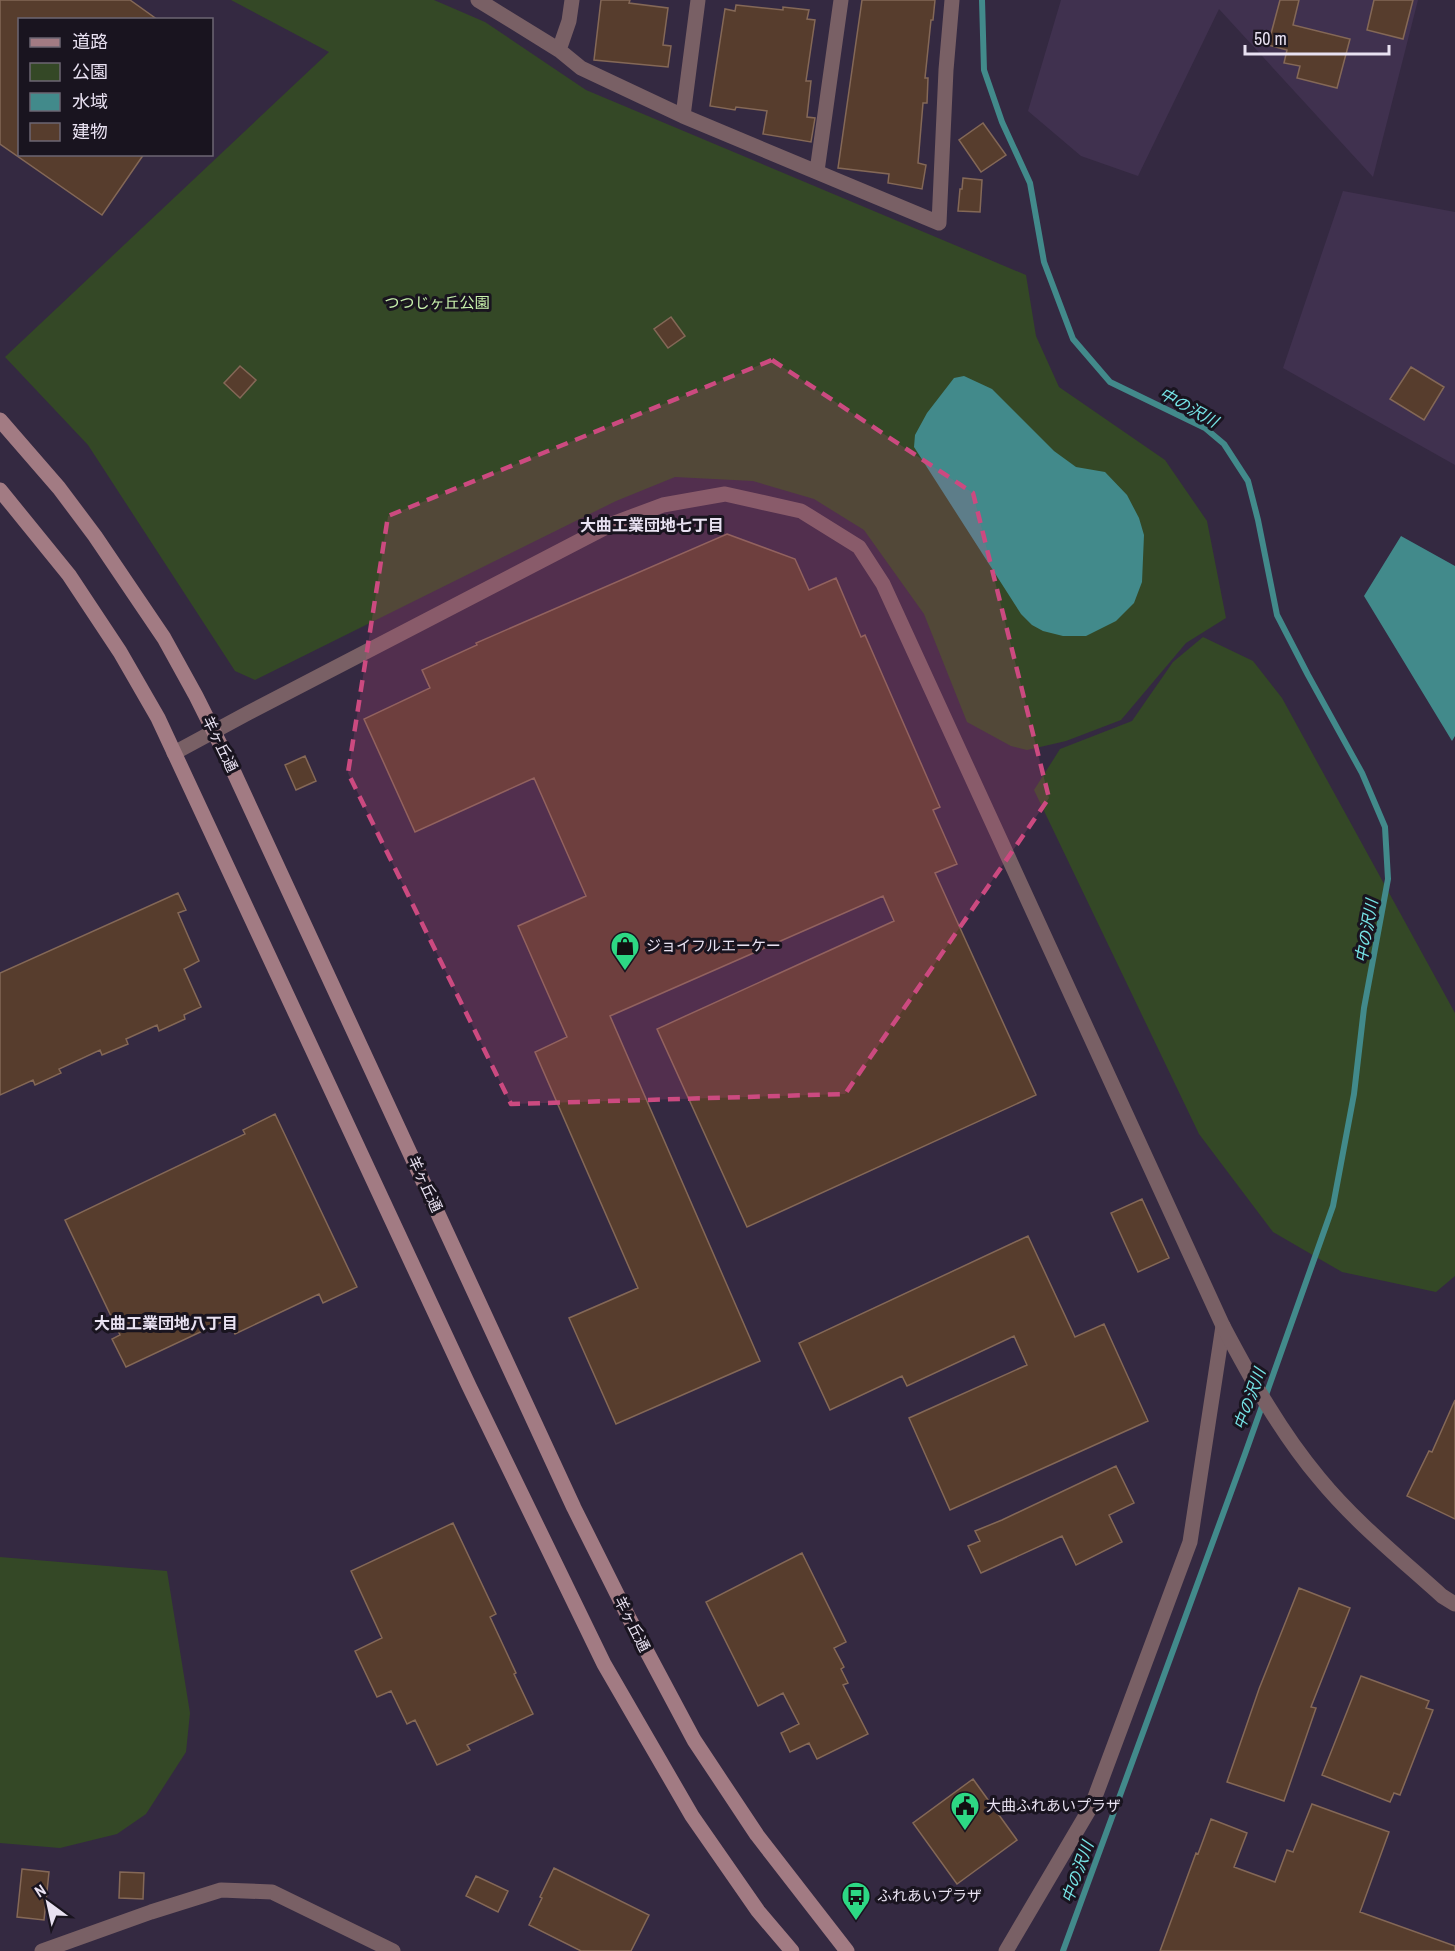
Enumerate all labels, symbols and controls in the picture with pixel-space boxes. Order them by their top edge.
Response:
legend [18,18,213,156]
scale bar [1245,18,1389,56]
text: 50 m [1254,26,1287,51]
text: 道路 [72,29,108,54]
text: 公園 [72,59,108,84]
text: 水域 [72,89,108,114]
text: 建物 [72,119,108,144]
park label: つつじヶ丘公園 [384,292,490,313]
water label: 中の沢川 [1156,382,1224,433]
district label: 大曲工業団地七丁目 [580,514,724,536]
street label: 羊ヶ丘通 [198,712,243,775]
water label: 中の沢川 [1350,896,1383,964]
shop icon: ジョイフルエーケー [609,930,641,972]
place label: ジョイフルエーケー [646,935,781,956]
street label: 羊ヶ丘通 [403,1152,448,1215]
district label: 大曲工業団地八丁目 [94,1312,238,1334]
water label: 中の沢川 [1228,1363,1271,1433]
street label: 羊ヶ丘通 [609,1592,655,1655]
public building icon: 大曲ふれあいプラザ [949,1790,981,1832]
place label: 大曲ふれあいプラザ [986,1795,1121,1816]
water label: 中の沢川 [1056,1836,1099,1906]
north arrow [18,1873,78,1933]
text: N [30,1879,50,1902]
bus stop icon: ふれあいプラザ [840,1880,872,1922]
place label: ふれあいプラザ [877,1885,982,1906]

